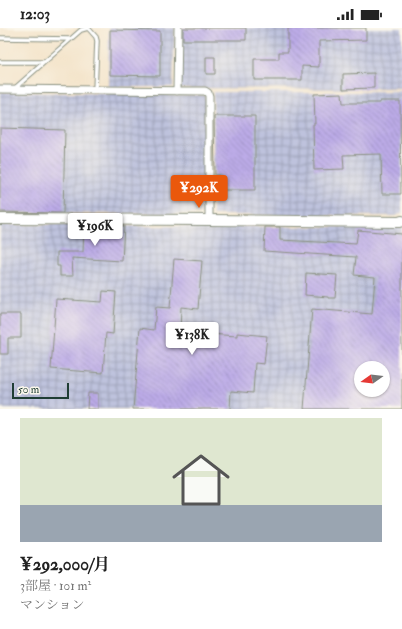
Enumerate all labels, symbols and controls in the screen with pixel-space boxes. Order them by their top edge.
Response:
text: 12:03 [20,5,50,24]
pin: ¥292K [171,175,227,209]
text: ¥292K [180,180,218,196]
pin: ¥196K [67,213,123,247]
text: ¥196K [77,218,113,234]
pin: ¥138K [164,322,220,356]
text: ¥138K [175,327,209,343]
north arrow [354,361,390,397]
map controls [354,361,390,397]
scale bar [12,381,69,400]
text: 50 m [18,383,39,396]
icon: home [165,444,237,516]
text: ¥292,000/月 [20,554,110,575]
text: 3部屋 · 101 m² [20,578,91,594]
text: マンション [20,597,84,613]

